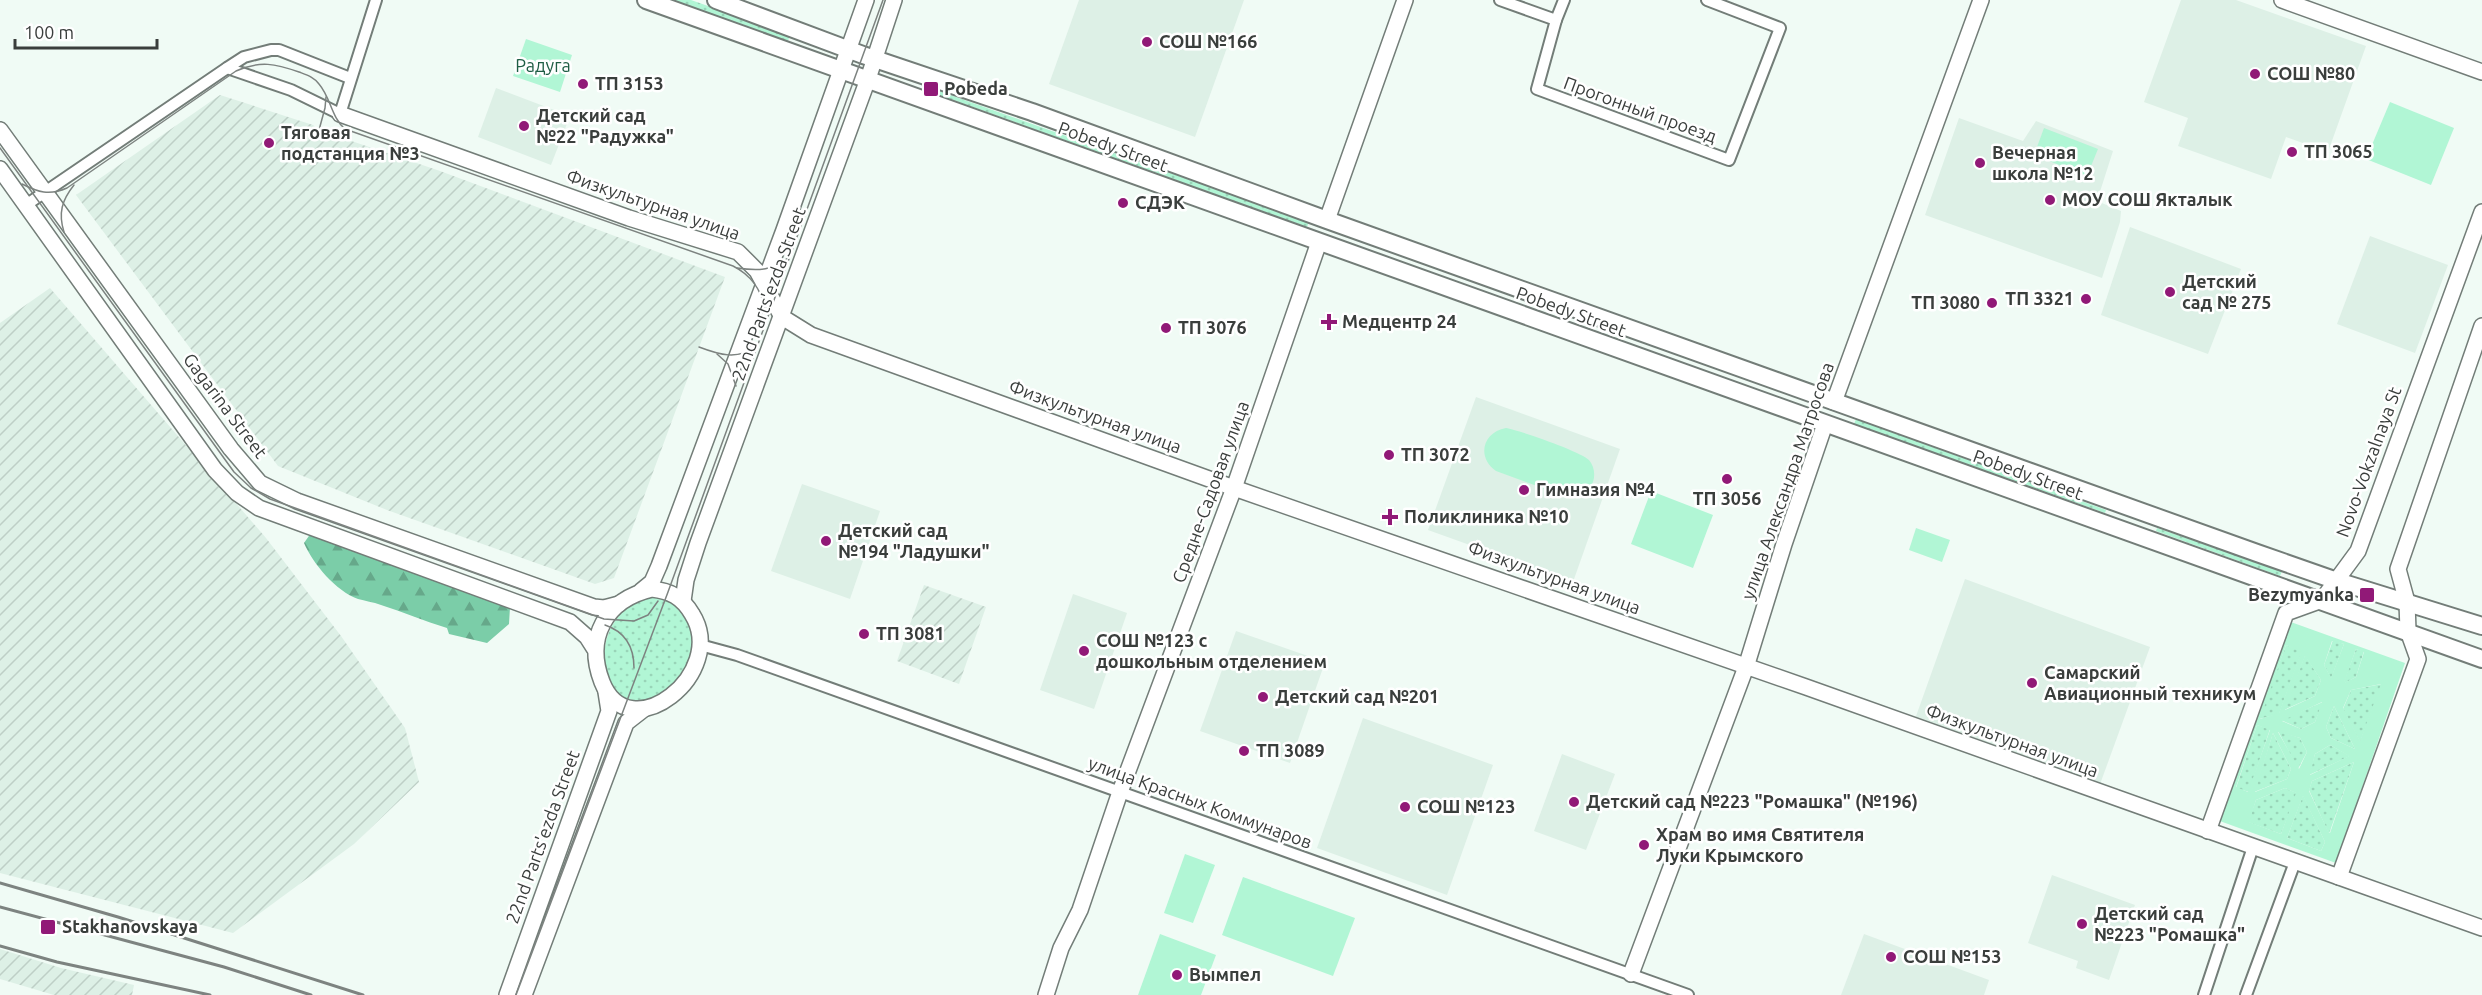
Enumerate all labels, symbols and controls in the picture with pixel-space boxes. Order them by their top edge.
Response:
scale bar [15,12,158,50]
text: 100 m [24,22,74,42]
place label: СОШ №166 [1159,31,1257,51]
marker: СОШ №166 [1140,35,1154,49]
park label: Радyга [515,55,571,75]
place label: СОШ №80 [2267,63,2355,83]
marker: СОШ №80 [2248,67,2262,81]
street label: Прогонный проезд [1561,72,1720,146]
place label: ТП 3153 [595,73,664,93]
marker: ТП 3153 [576,77,590,91]
place label: Pobeda [944,78,1008,98]
marker: Pobeda [922,80,940,98]
place label: Детский сад №22 "Радужка" [536,105,674,146]
street label: Pobedy Street [1056,117,1171,175]
marker: Детский сад №22 "Радужка" [517,119,531,133]
place label: Тяговая подстанция №3 [281,122,420,163]
marker: Тяговая подстанция №3 [262,136,276,150]
place label: ТП 3065 [2304,141,2373,161]
place label: Вечерная школа №12 [1992,142,2093,183]
marker: ТП 3065 [2285,145,2299,159]
marker: Вечерная школа №12 [1973,156,1987,170]
street label: Физкультурная улица [564,165,743,243]
place label: МОУ СОШ Якталык [2062,189,2233,209]
place label: СДЭК [1135,192,1185,212]
marker: МОУ СОШ Якталык [2043,193,2057,207]
marker: СДЭК [1116,196,1130,210]
street label: 22nd Parts'ezda Street [727,204,809,383]
place label: Детский сад № 275 [2182,271,2271,312]
street label: Pobedy Street [1514,282,1629,340]
marker: Детский сад № 275 [2163,285,2177,299]
place label: ТП 3321 [2005,288,2074,308]
place label: ТП 3080 [1911,292,1980,312]
marker: ТП 3321 [2079,292,2093,306]
marker: ТП 3080 [1985,296,1999,310]
place label: Медцентр 24 [1342,311,1457,331]
marker: Медцентр 24 [1320,313,1338,331]
place label: ТП 3076 [1178,317,1247,337]
marker: ТП 3076 [1159,321,1173,335]
street label: Gagarina Street [180,349,272,462]
street label: улица Александра Матросова [1737,359,1837,602]
street label: Физкультурная улица [1006,376,1184,457]
street label: Novo-Vokzalnaya St [2332,384,2405,540]
street label: Средне-Садовая улица [1168,398,1252,585]
place label: ТП 3072 [1401,444,1470,464]
street label: Pobedy Street [1971,445,2086,503]
marker: ТП 3072 [1382,448,1396,462]
marker: ТП 3056 [1720,472,1734,486]
place label: Гимназия №4 [1536,479,1655,499]
marker: Гимназия №4 [1517,483,1531,497]
place label: ТП 3056 [1693,488,1761,508]
place label: Поликлиника №10 [1404,506,1569,526]
marker: Поликлиника №10 [1381,508,1399,526]
place label: Детский сад №194 "Ладушки" [838,520,990,561]
marker: Детский сад №194 "Ладушки" [819,534,833,548]
street label: Физкультурная улица [1465,537,1643,618]
place label: Bezymyanka [2248,584,2354,604]
marker: Bezymyanka [2358,586,2376,604]
place label: ТП 3081 [876,623,945,643]
marker: ТП 3081 [857,627,871,641]
place label: СОШ №123 с дошкольным отделением [1096,630,1327,671]
marker: СОШ №123 с дошкольным отделением [1077,644,1091,658]
place label: Самарский Авиационный техникум [2044,662,2256,703]
marker: Самарский Авиационный техникум [2025,676,2039,690]
place label: Детский сад №201 [1275,686,1439,706]
marker: Детский сад №201 [1256,690,1270,704]
street label: Физкультурная улица [1923,700,2101,781]
place label: ТП 3089 [1256,740,1325,760]
marker: ТП 3089 [1237,744,1251,758]
street label: 22nd Parts'ezda Street [501,747,583,926]
street label: улица Красных Коммунаров [1086,752,1315,852]
place label: Детский сад №223 "Ромашка" (№196) [1586,791,1918,812]
marker: Детский сад №223 "Ромашка" (№196) [1567,795,1581,809]
place label: СОШ №123 [1417,796,1515,816]
marker: СОШ №123 [1398,800,1412,814]
place label: Храм во имя Святителя Луки Крымского [1656,824,1864,865]
marker: Храм во имя Святителя Луки Крымского [1637,838,1651,852]
place label: Детский сад №223 "Ромашка" [2094,903,2245,944]
place label: Stakhanovskaya [62,916,198,936]
marker: Детский сад №223 "Ромашка" [2075,917,2089,931]
marker: Stakhanovskaya [39,918,57,936]
place label: СОШ №153 [1903,946,2001,966]
marker: СОШ №153 [1884,950,1898,964]
place label: Вымпел [1189,964,1261,984]
marker: Вымпел [1170,968,1184,982]

